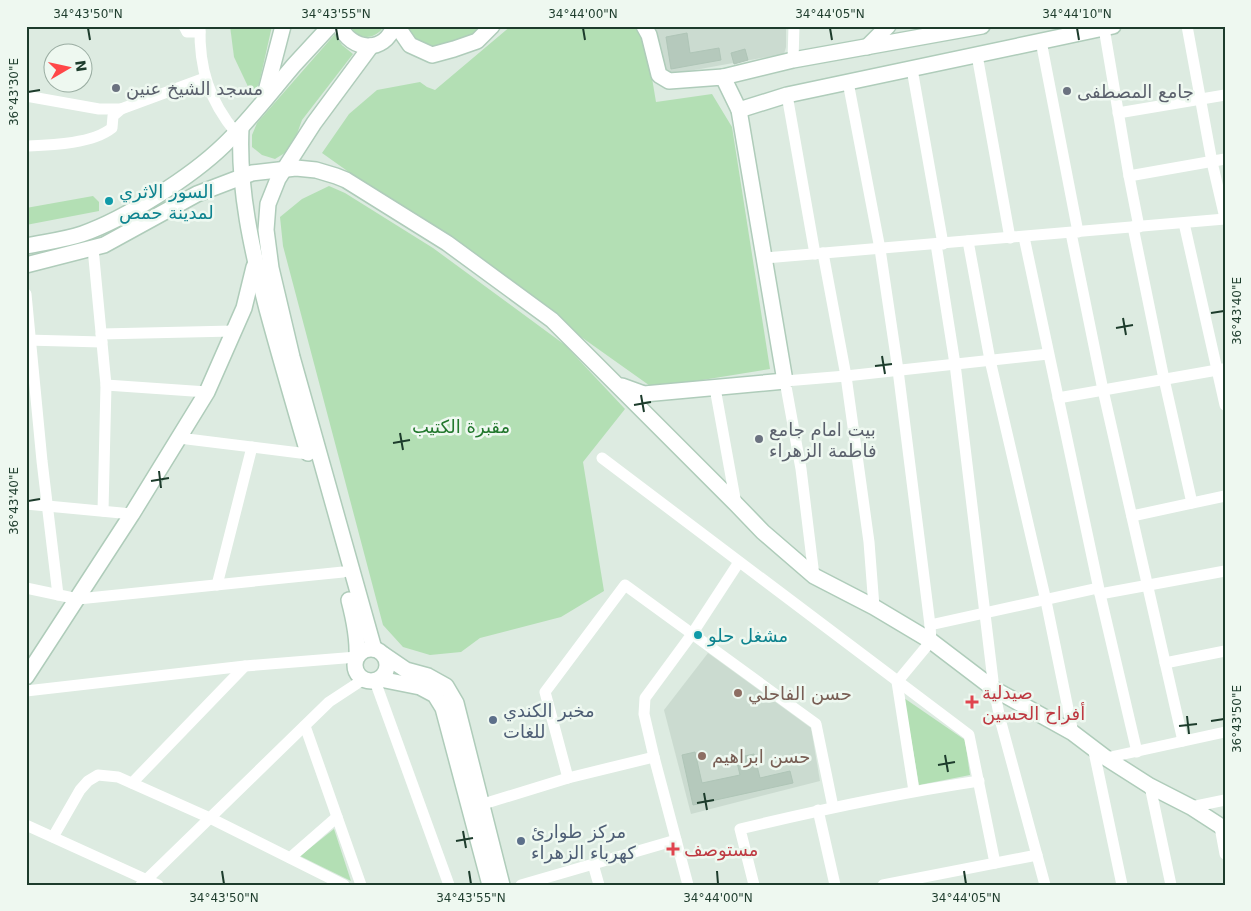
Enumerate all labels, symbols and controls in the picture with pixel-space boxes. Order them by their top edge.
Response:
text: 34°43'50"N [53,7,123,21]
text: 34°43'55"N [301,7,371,21]
text: 34°44'00"N [548,7,618,21]
text: 34°44'05"N [795,7,865,21]
text: 34°44'10"N [1042,7,1112,21]
north arrow [42,42,92,92]
text: 36°43'30"E [7,58,21,126]
text: N [72,59,90,73]
place label: مسجد الشيخ عنين [126,78,263,100]
place label: جامع المصطفى [1077,81,1194,103]
marker: مسجد الشيخ عنين [110,82,122,94]
marker: جامع المصطفى [1061,85,1073,97]
place label: السور الاثري لمدينة حمص [119,181,214,224]
marker: السور الاثري لمدينة حمص [103,195,115,207]
text: 36°43'40"E [1230,277,1244,345]
park label: مقبرة الكتيب [412,416,510,438]
place label: بيت امام جامع فاطمة الزهراء [769,419,877,462]
marker: بيت امام جامع فاطمة الزهراء [753,433,765,445]
text: 36°43'40"E [7,467,21,535]
place label: مشغل حلو [707,625,788,647]
marker: مشغل حلو [692,629,704,641]
place label: صيدلية أفراح الحسين [982,682,1085,725]
place label: حسن الفاحلي [748,683,852,705]
text: 36°43'50"E [1230,685,1244,753]
marker: حسن الفاحلي [732,687,744,699]
marker: صيدلية أفراح الحسين [966,696,978,708]
place label: مخبر الكندي للغات [503,700,595,742]
marker: مخبر الكندي للغات [487,714,499,726]
place label: حسن ابراهيم [712,746,810,768]
marker: حسن ابراهيم [696,750,708,762]
place label: مركز طوارئ كهرباء الزهراء [531,821,636,864]
marker: مركز طوارئ كهرباء الزهراء [515,835,527,847]
place label: مستوصف [684,839,758,861]
marker: مستوصف [666,842,680,856]
text: 34°43'50"N [189,891,259,905]
text: 34°43'55"N [436,891,506,905]
text: 34°44'00"N [683,891,753,905]
text: 34°44'05"N [931,891,1001,905]

